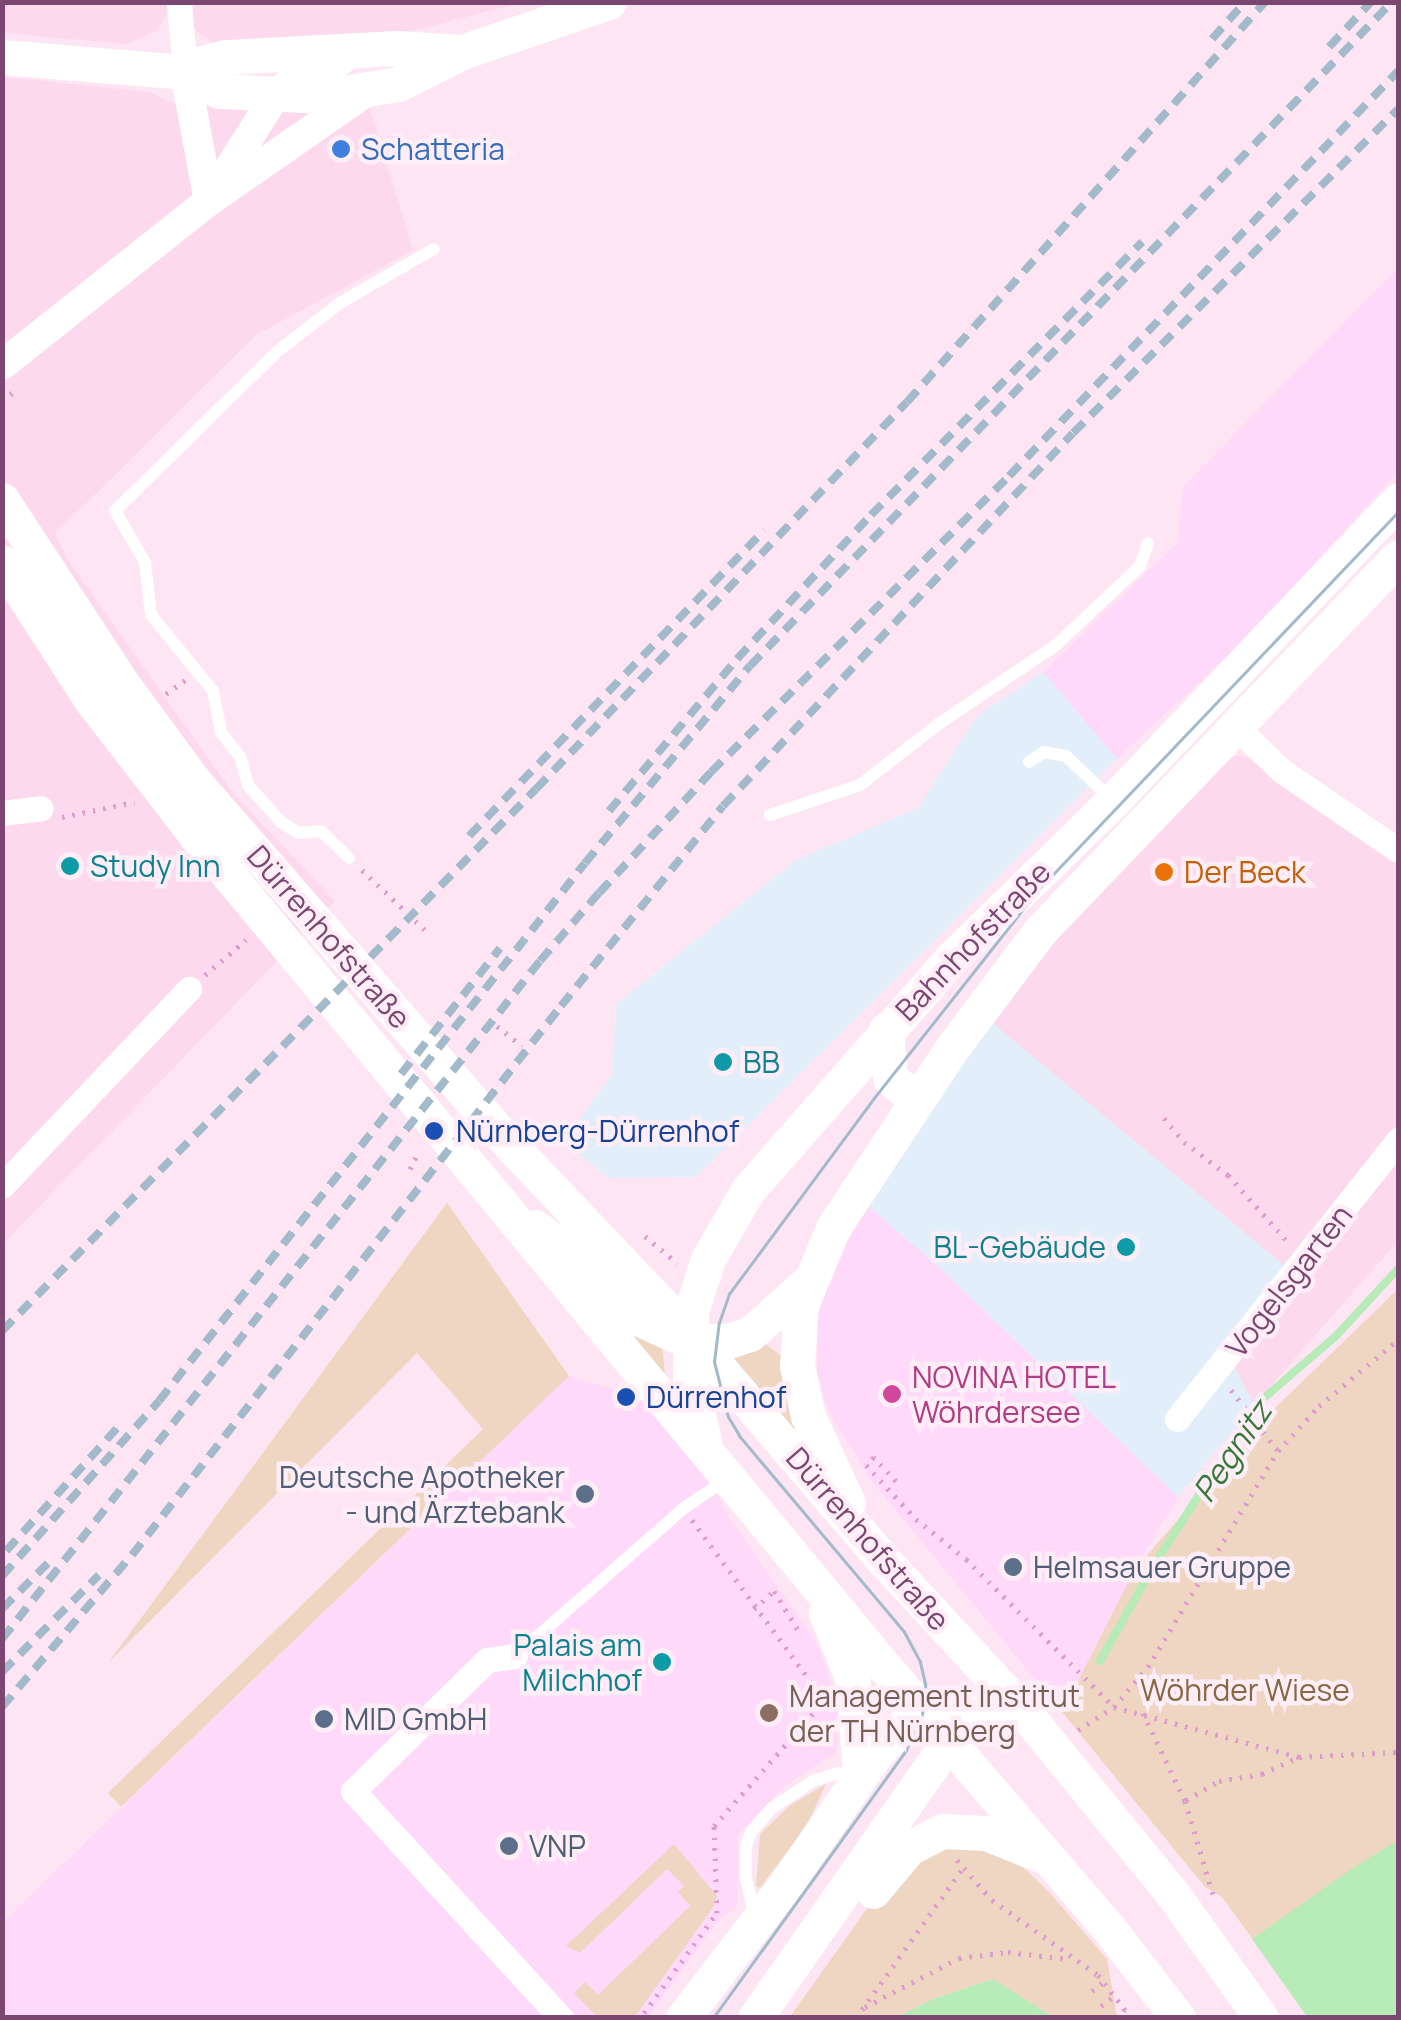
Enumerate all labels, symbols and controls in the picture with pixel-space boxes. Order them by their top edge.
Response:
place label: Schatteria [361,131,505,167]
marker: Schatteria [330,138,352,160]
street label: Dürrenhofstraße [240,838,418,1036]
place label: Study Inn [90,848,221,884]
street label: Bahnhofstraße [888,854,1058,1028]
place label: Der Beck [1184,854,1306,890]
marker: Study Inn [59,855,81,877]
marker: Der Beck [1153,861,1175,883]
place label: BB [743,1044,780,1080]
marker: BB [712,1051,734,1073]
place label: Nürnberg-Dürrenhof [456,1113,739,1149]
marker: Nürnberg-Dürrenhof [421,1118,447,1144]
street label: Vogelsgarten [1218,1198,1360,1364]
place label: BL-Gebäude [933,1229,1106,1265]
marker: BL-Gebäude [1115,1236,1137,1258]
place label: NOVINA HOTEL Wöhrdersee [912,1359,1116,1430]
place label: Dürrenhof [646,1379,786,1415]
marker: NOVINA HOTEL Wöhrdersee [881,1383,903,1405]
marker: Dürrenhof [615,1386,637,1408]
water label: Pegnitz [1184,1393,1280,1509]
street label: Dürrenhofstraße [779,1440,957,1638]
place label: Deutsche Apotheker - und Ärztebank [279,1459,565,1530]
marker: Deutsche Apotheker - und Ärztebank [574,1483,596,1505]
place label: Helmsauer Gruppe [1033,1549,1291,1585]
marker: Helmsauer Gruppe [1002,1556,1024,1578]
place label: Palais am Milchhof [513,1627,642,1698]
marker: Palais am Milchhof [651,1651,673,1673]
park label: Wöhrder Wiese [1140,1672,1350,1708]
place label: Management Institut der TH Nürnberg [789,1678,1080,1748]
place label: MID GmbH [344,1701,487,1737]
marker: Management Institut der TH Nürnberg [758,1702,780,1724]
marker: MID GmbH [313,1708,335,1730]
place label: VNP [529,1828,586,1864]
marker: VNP [498,1835,520,1857]

